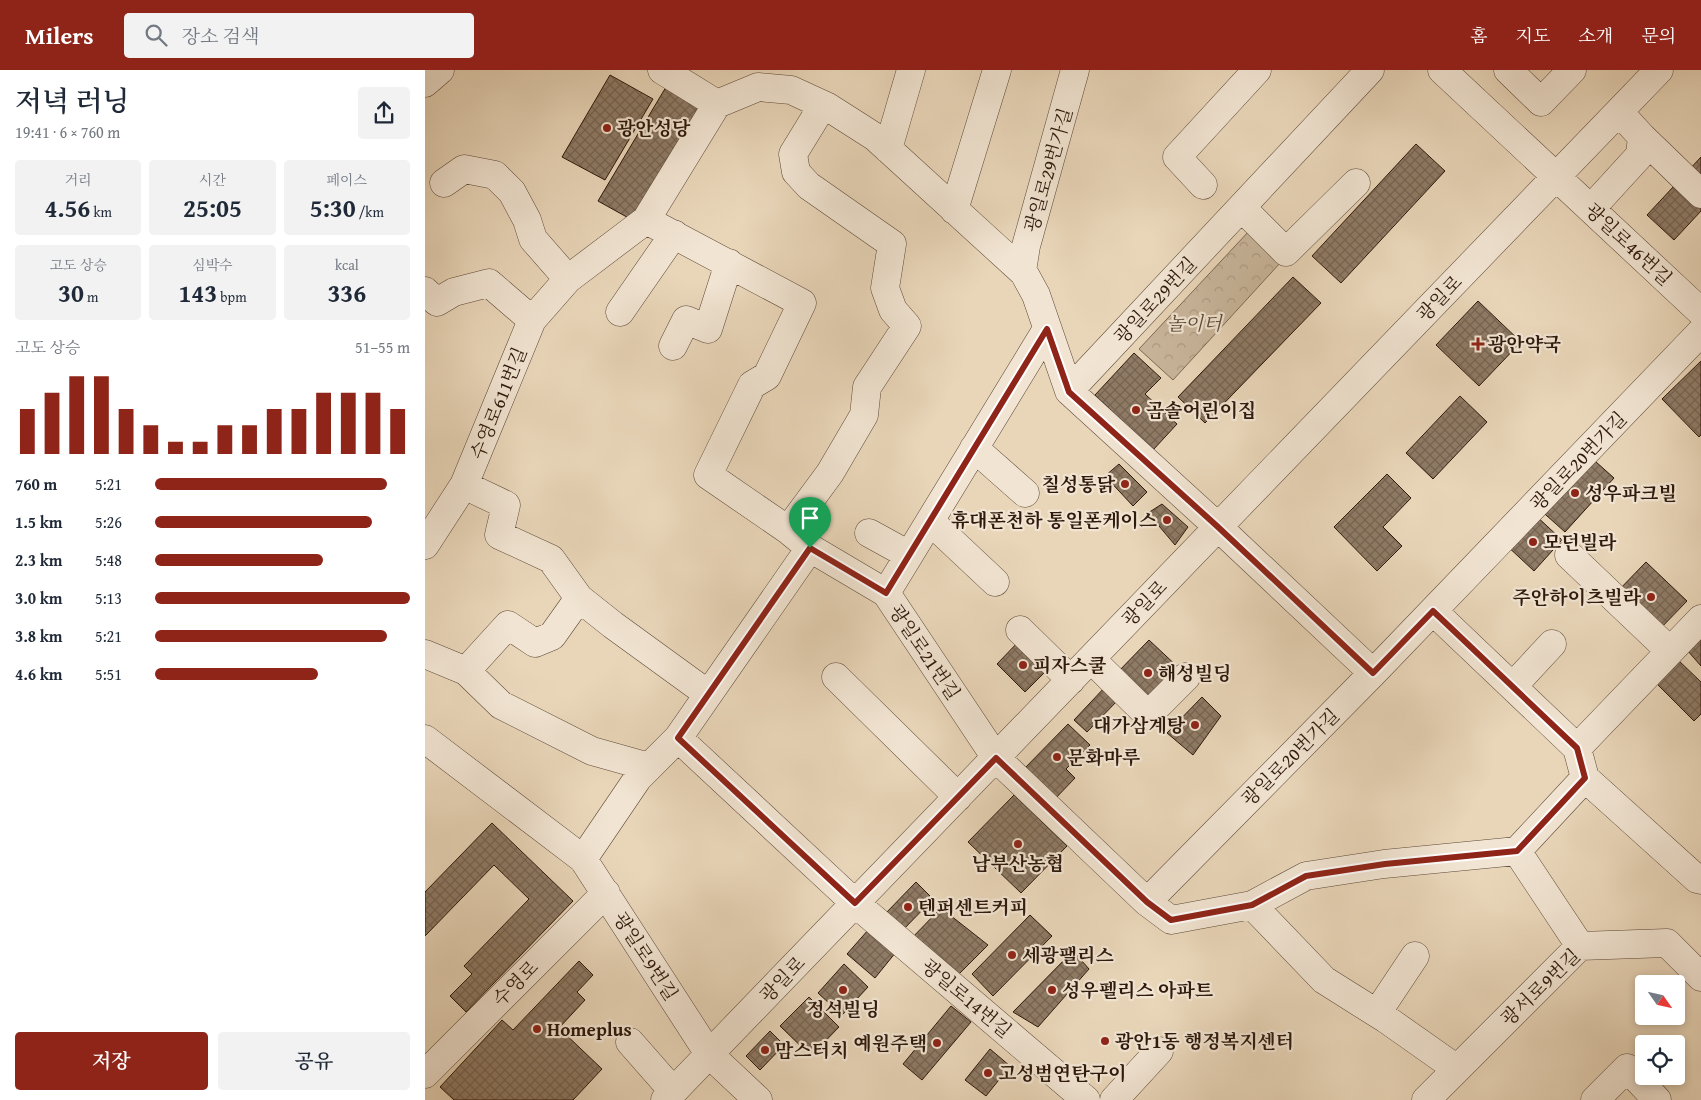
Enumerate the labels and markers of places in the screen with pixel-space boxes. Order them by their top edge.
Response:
place label: 광안성당 [617,114,691,142]
marker: 광안성당 [601,122,613,134]
place label: 광안약국 [1488,330,1561,358]
marker: 광안약국 [1472,338,1484,350]
place label: 곰솔어린이집 [1146,396,1256,424]
marker: 곰솔어린이집 [1130,404,1142,416]
place label: 칠성통닭 [1042,470,1116,498]
marker: 칠성통닭 [1119,478,1131,490]
place label: 성우파크빌 [1585,479,1677,507]
marker: 성우파크빌 [1569,487,1581,499]
pin [789,497,831,548]
place label: 휴대폰천하 통일폰케이스 [951,506,1158,534]
marker: 휴대폰천하 통일폰케이스 [1161,514,1173,526]
place label: 모던빌라 [1543,528,1617,556]
marker: 모던빌라 [1527,536,1539,548]
place label: 주안하이츠빌라 [1513,583,1642,611]
marker: 주안하이츠빌라 [1645,591,1657,603]
place label: 피자스쿨 [1033,651,1107,679]
marker: 피자스쿨 [1017,659,1029,671]
place label: 해성빌딩 [1158,659,1231,687]
marker: 해성빌딩 [1142,667,1154,679]
place label: 대가삼계탕 [1093,711,1186,739]
marker: 대가삼계탕 [1189,719,1201,731]
place label: 문화마루 [1067,743,1140,771]
marker: 문화마루 [1051,751,1063,763]
marker: 남부산농협 [1012,838,1024,850]
place label: 남부산농협 [972,849,1064,877]
place label: 텐퍼센트커피 [918,893,1028,921]
marker: 텐퍼센트커피 [902,901,914,913]
place label: 세광팰리스 [1022,941,1114,969]
marker: 세광팰리스 [1006,949,1018,961]
place label: 성우펠리스 아파트 [1062,976,1214,1004]
marker: 정석빌딩 [837,984,849,996]
marker: 성우펠리스 아파트 [1046,984,1058,996]
place label: 정석빌딩 [806,995,880,1023]
place label: Homeplus [547,1015,632,1043]
marker: Homeplus [531,1023,543,1035]
place label: 광안1동 행정복지센터 [1115,1027,1294,1055]
place label: 예원주택 [854,1029,927,1057]
marker: 광안1동 행정복지센터 [1099,1035,1111,1047]
place label: 맘스터치 [775,1036,848,1064]
marker: 예원주택 [931,1037,943,1049]
marker: 맘스터치 [759,1044,771,1056]
place label: 고성범연탄구이 [998,1059,1126,1087]
marker: 고성범연탄구이 [982,1067,994,1079]

